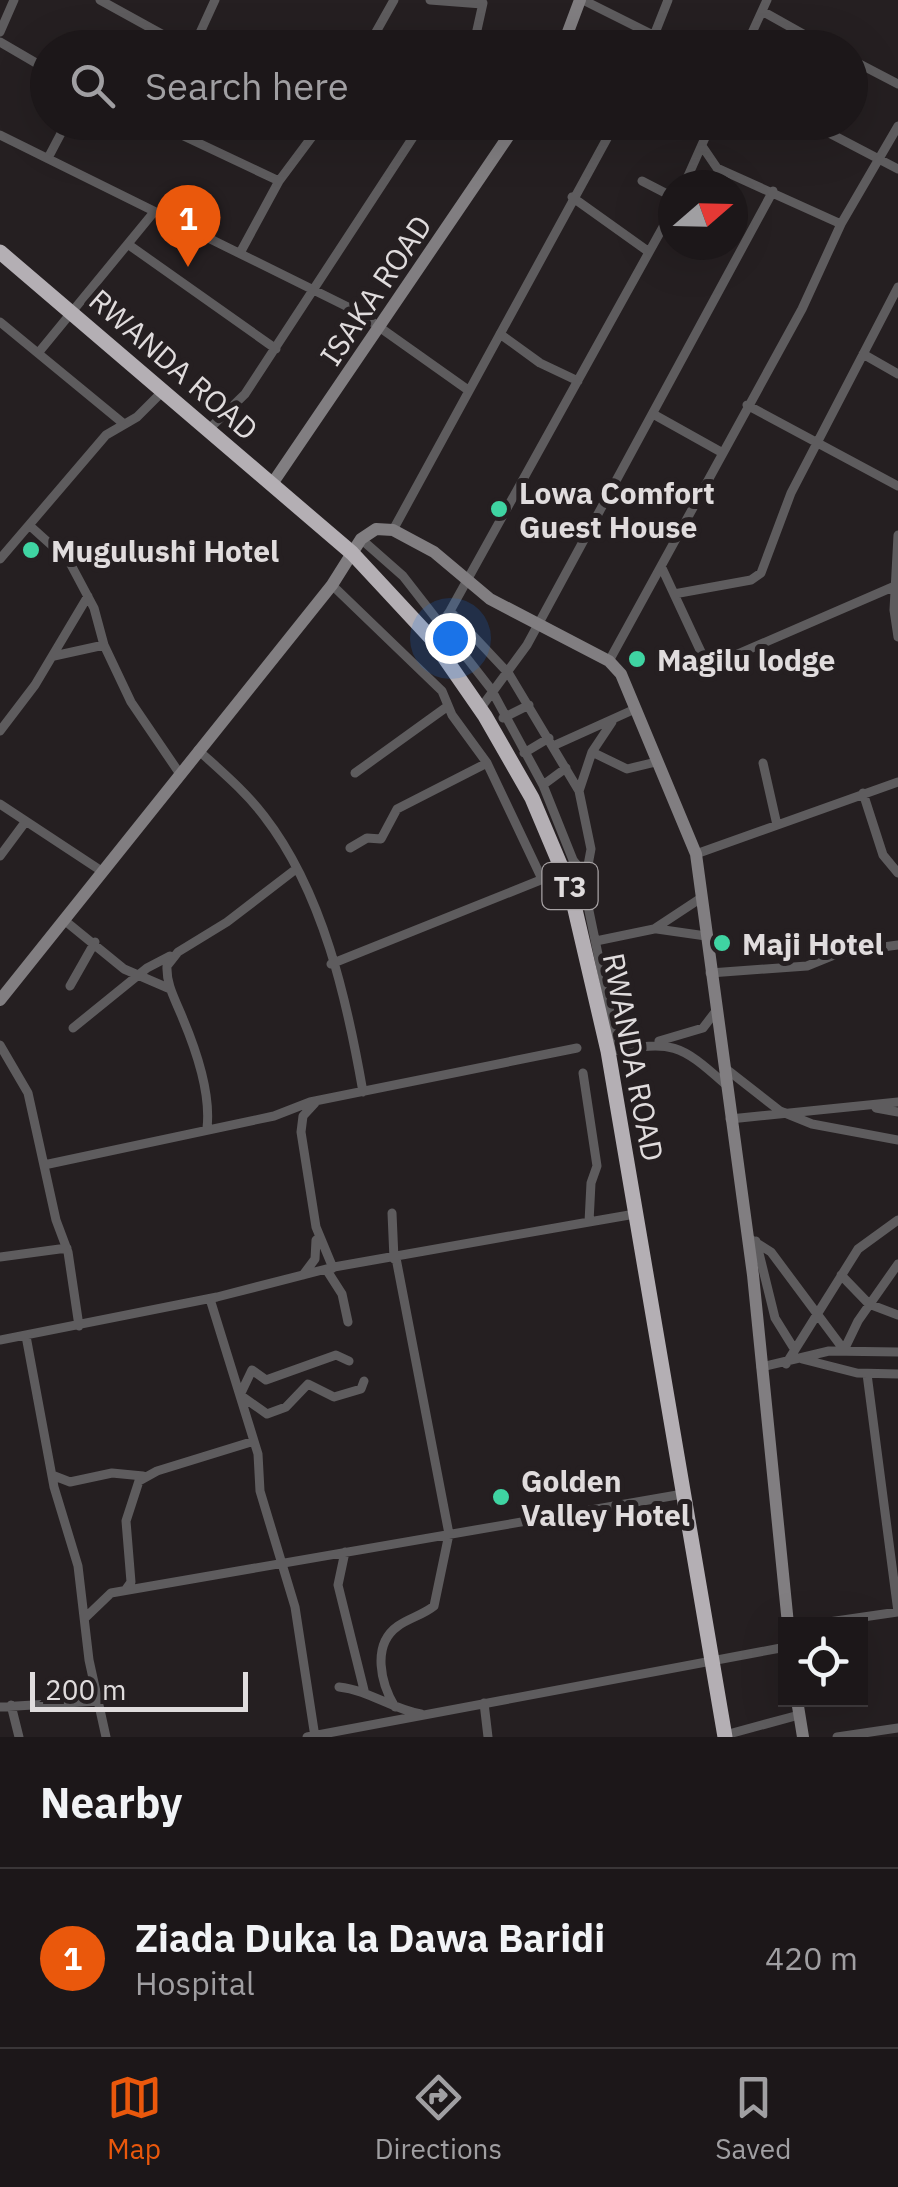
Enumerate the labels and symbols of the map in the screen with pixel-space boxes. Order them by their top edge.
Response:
north arrow [658,170,748,260]
pin: 1 [156,184,220,267]
street label: ISAKA ROAD [310,207,440,373]
street label: RWANDA ROAD [82,280,266,448]
place label: Lowa Comfort Guest House [519,473,715,546]
marker: Lowa Comfort Guest House [488,498,510,520]
place label: Mugulushi Hotel [51,531,279,570]
marker: Mugulushi Hotel [20,539,42,561]
your location [425,613,476,664]
place label: Magilu lodge [657,640,835,679]
marker: Magilu lodge [626,648,648,670]
road number: T3 [542,863,598,909]
place label: Maji Hotel [742,924,884,963]
marker: Maji Hotel [711,932,733,954]
street label: RWANDA ROAD [595,950,673,1164]
place label: Golden Valley Hotel [521,1461,690,1534]
marker: Golden Valley Hotel [490,1486,512,1508]
scale bar [30,1667,248,1712]

